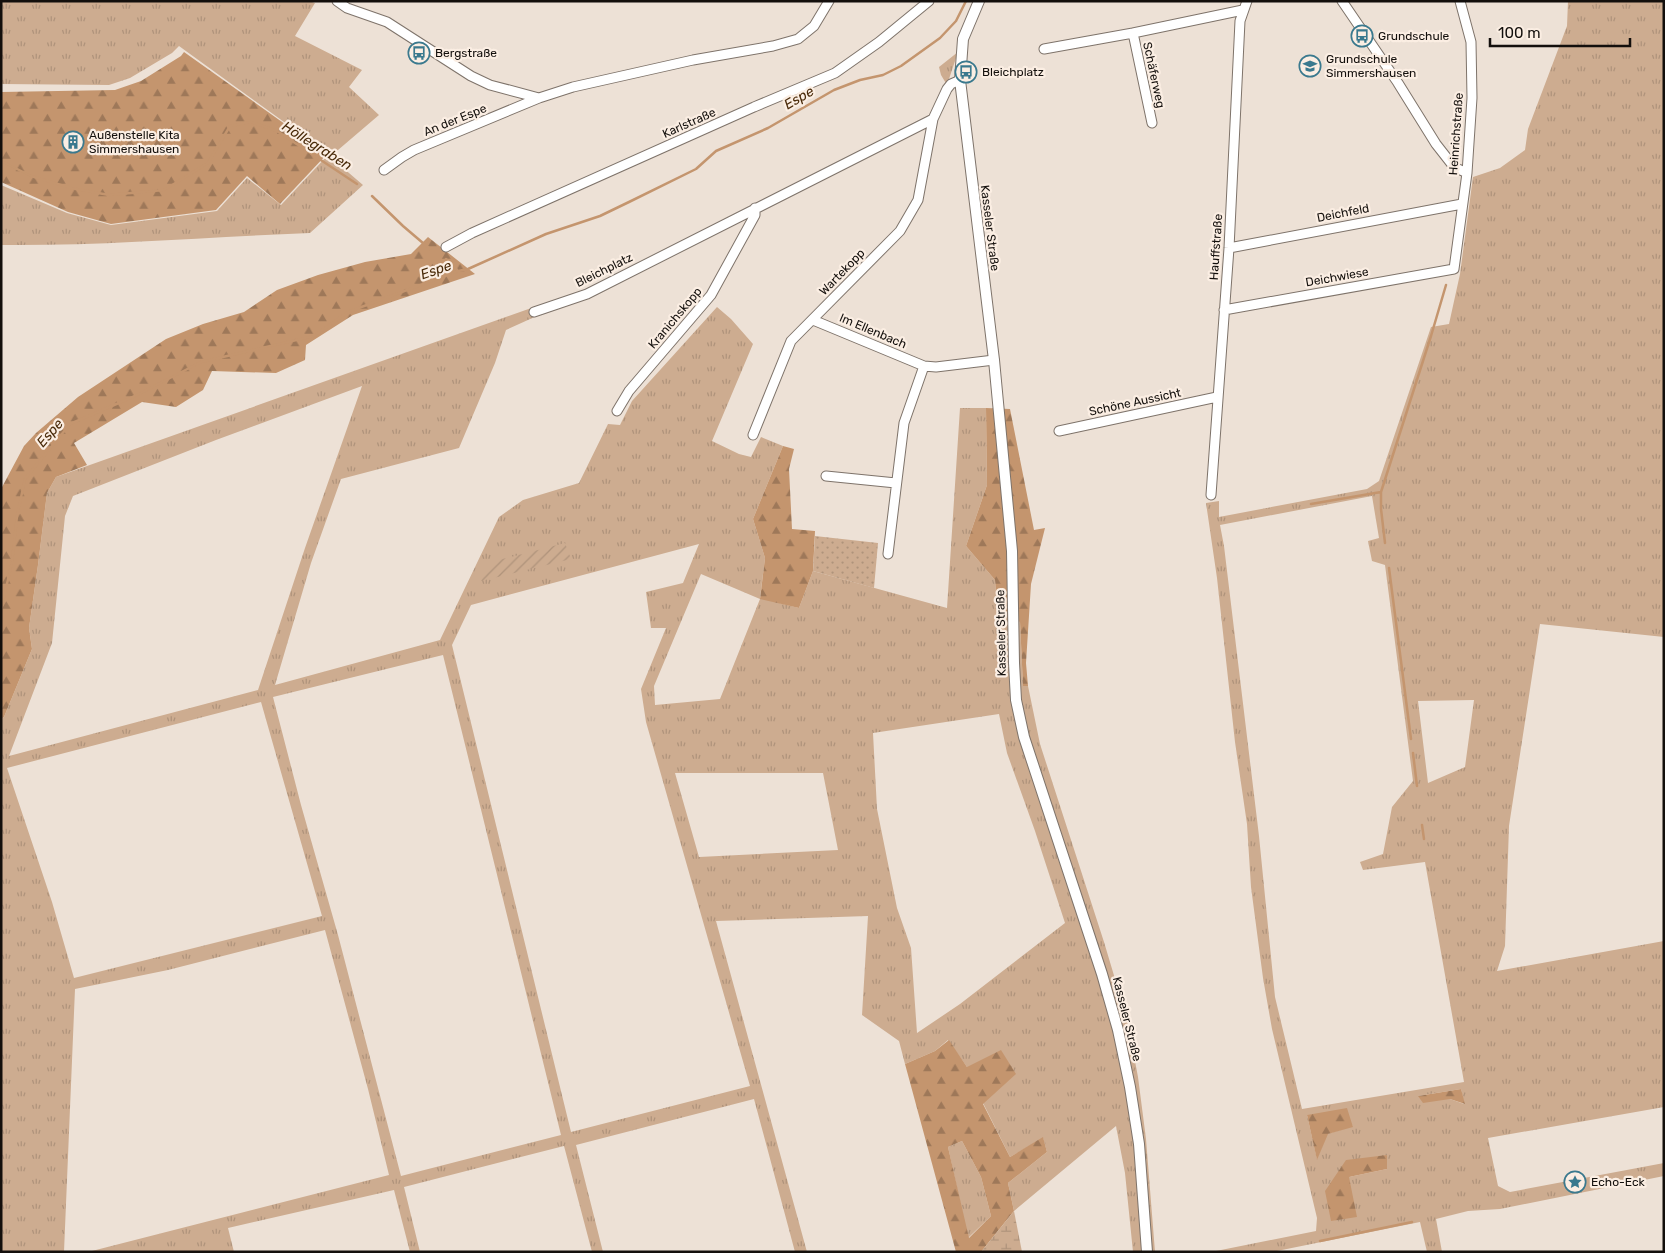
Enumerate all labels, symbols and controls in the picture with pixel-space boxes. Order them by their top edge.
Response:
scale bar [1490,15,1630,47]
bus stop icon: Grundschule [1350,24,1374,48]
text: 100 m [1498,24,1540,42]
place label: Grundschule [1378,29,1450,43]
bus stop icon: Bergstraße [407,41,431,65]
street label: Schäferweg [1140,41,1168,109]
place label: Bergstraße [435,46,497,60]
place label: Grundschule Simmershausen [1326,52,1416,80]
school or university icon: Grundschule Simmershausen [1298,54,1322,78]
bus stop icon: Bleichplatz [954,60,978,84]
place label: Bleichplatz [982,65,1044,79]
water label: Espe [781,83,817,113]
street label: Heinrichstraße [1446,92,1466,176]
street label: An der Espe [421,101,489,139]
street label: Karlstraße [660,105,718,141]
water label: Höllegraben [279,118,355,174]
place label: Außenstelle Kita Simmershausen [89,128,180,156]
building icon: Außenstelle Kita Simmershausen [61,130,85,154]
street label: Kasseler Straße [978,184,1002,272]
street label: Deichfeld [1316,201,1370,225]
street label: Hauffstraße [1207,213,1225,281]
street label: Wartekopp [816,246,868,298]
street label: Bleichplatz [573,250,635,290]
water label: Espe [418,257,454,283]
street label: Deichwiese [1304,265,1370,289]
street label: Kranichskopp [645,285,705,351]
street label: Im Ellenbach [837,311,909,351]
street label: Schöne Aussicht [1088,385,1183,419]
water label: Espe [33,415,67,451]
street label: Kasseler Straße [993,589,1009,676]
street label: Kasseler Straße [1110,975,1144,1063]
place icon: Echo-Eck [1563,1170,1587,1194]
place label: Echo-Eck [1591,1175,1646,1189]

